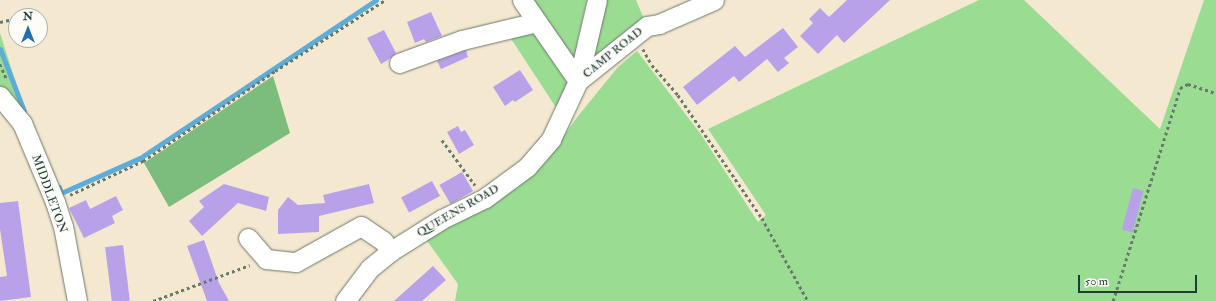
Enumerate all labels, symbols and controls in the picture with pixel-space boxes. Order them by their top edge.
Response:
north arrow [8,8,48,48]
text: N [23,10,33,23]
street label: CAMP ROAD [580,24,646,82]
street label: MIDDLETON [28,153,70,235]
street label: QUEENS ROAD [414,182,502,240]
scale bar [1080,267,1199,293]
text: 50 m [1085,274,1108,289]

